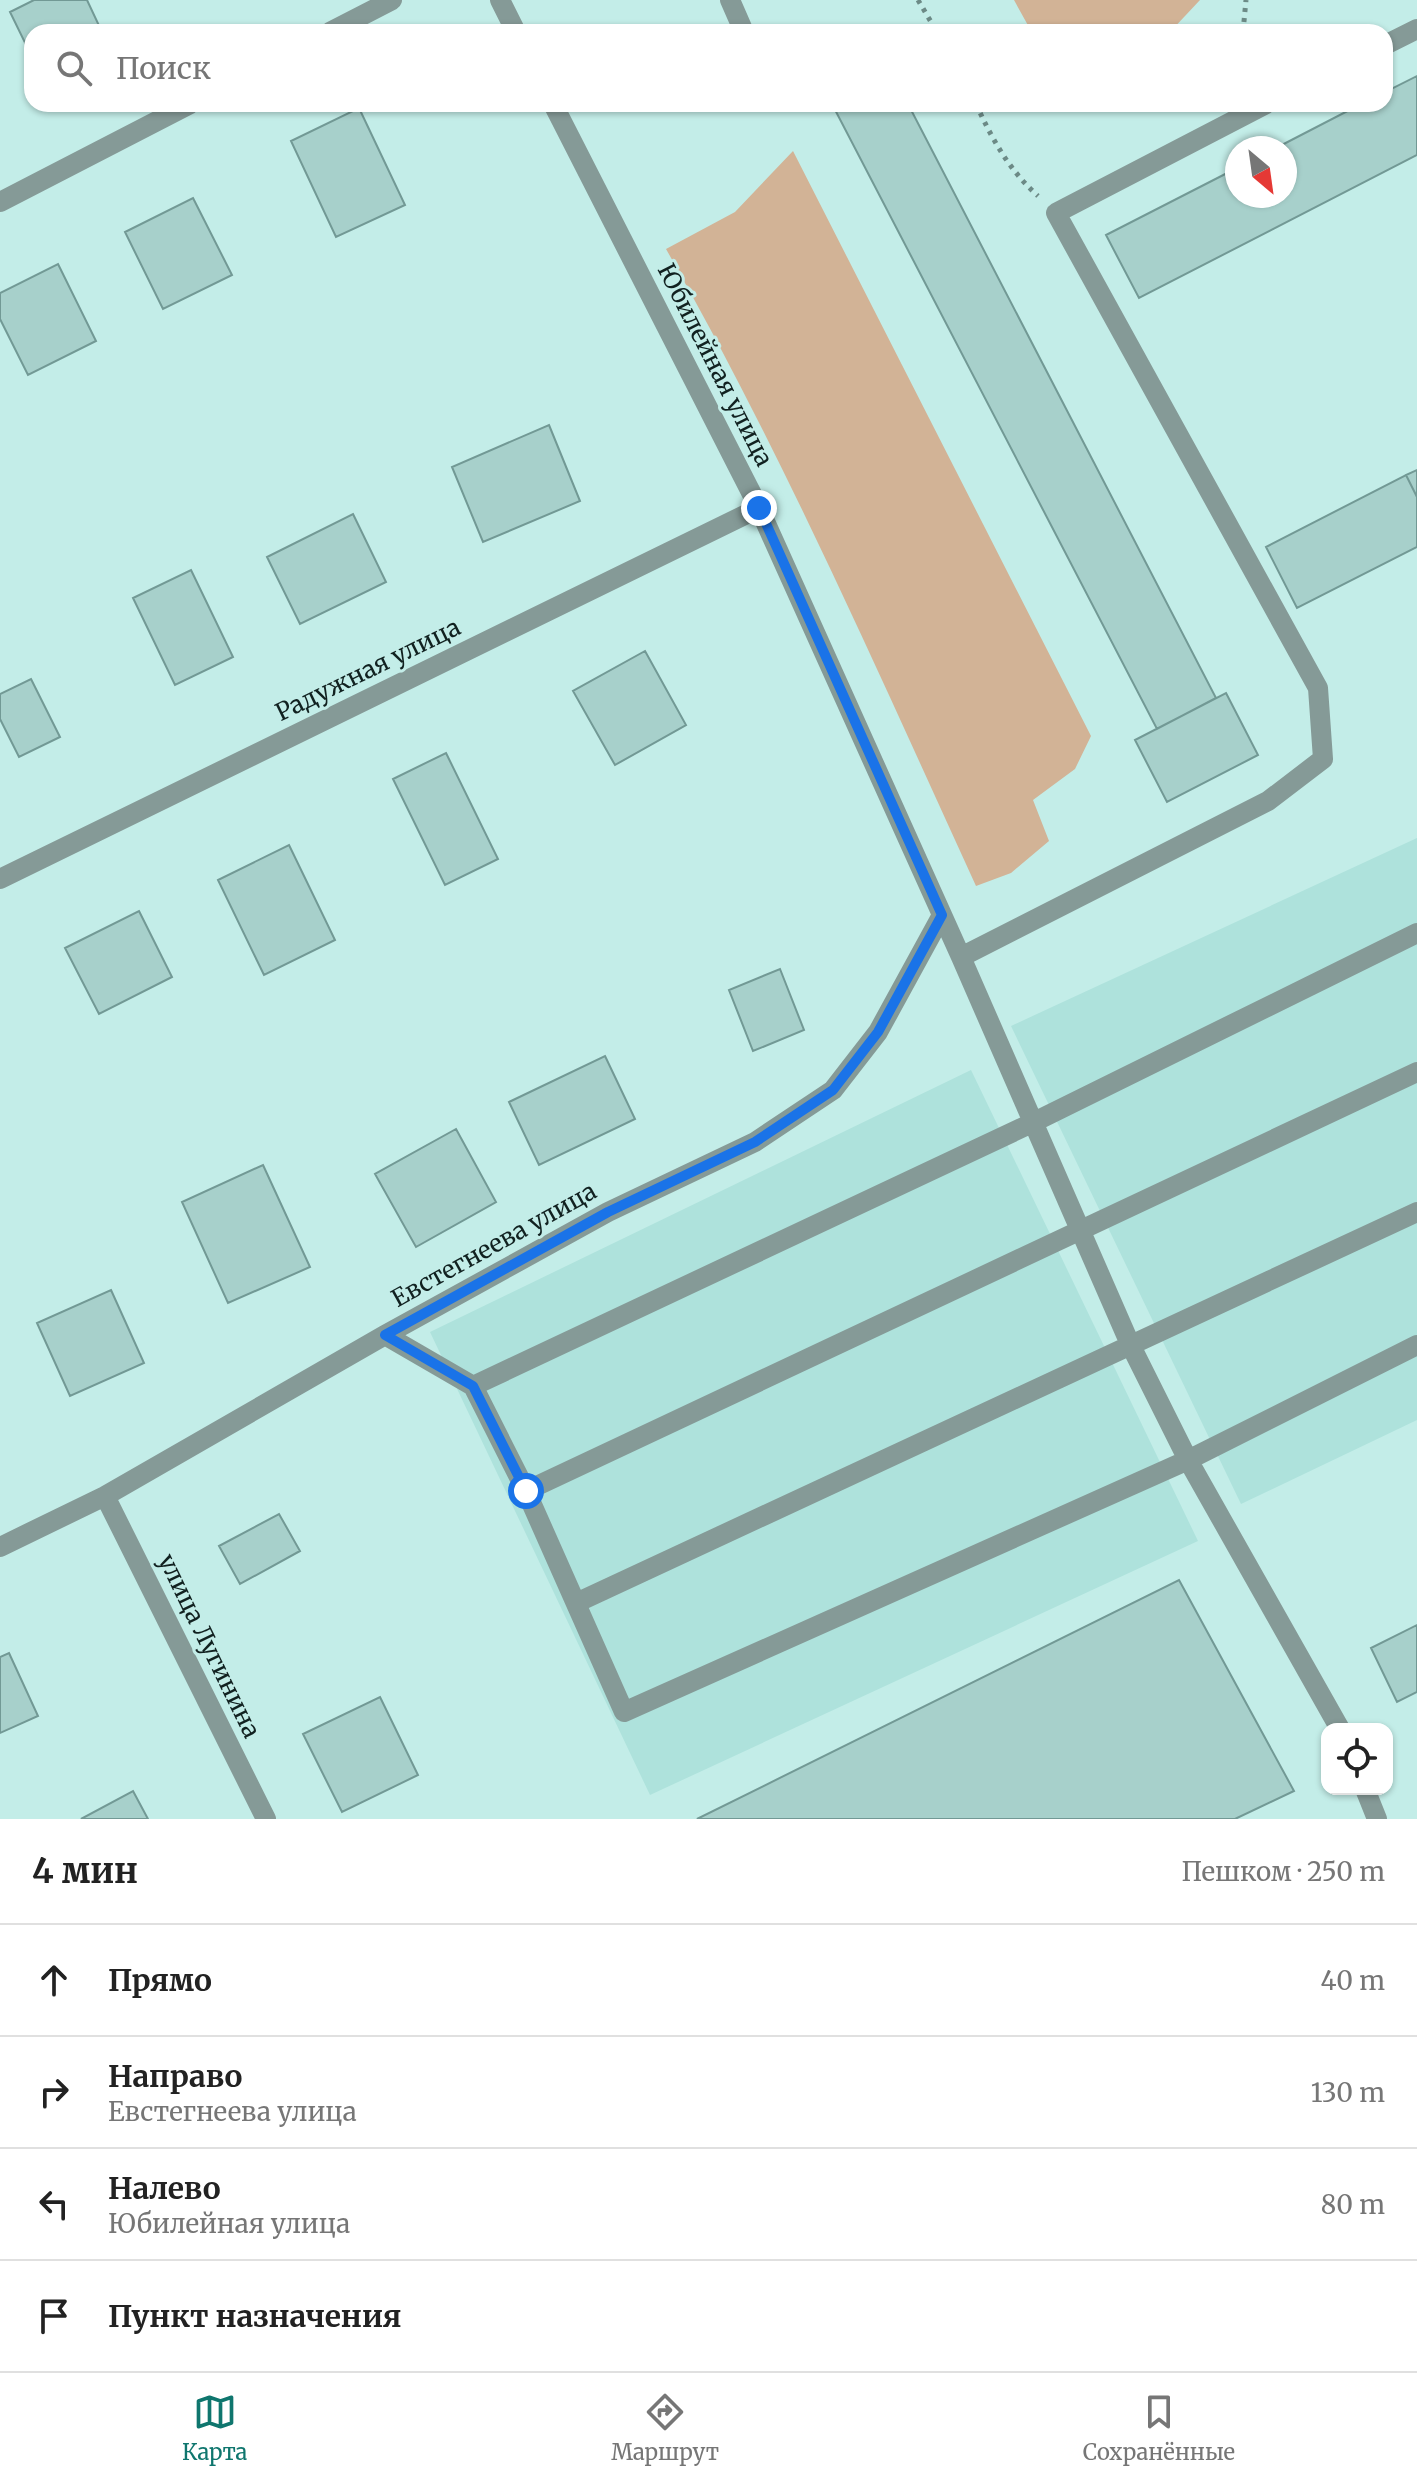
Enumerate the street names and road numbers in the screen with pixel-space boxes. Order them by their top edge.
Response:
street label: Юбилейная улица [651,258,780,472]
street label: Радужная улица [270,611,465,728]
street label: Евстегнеева улица [386,1175,602,1314]
street label: улица Лугинина [152,1549,267,1743]

